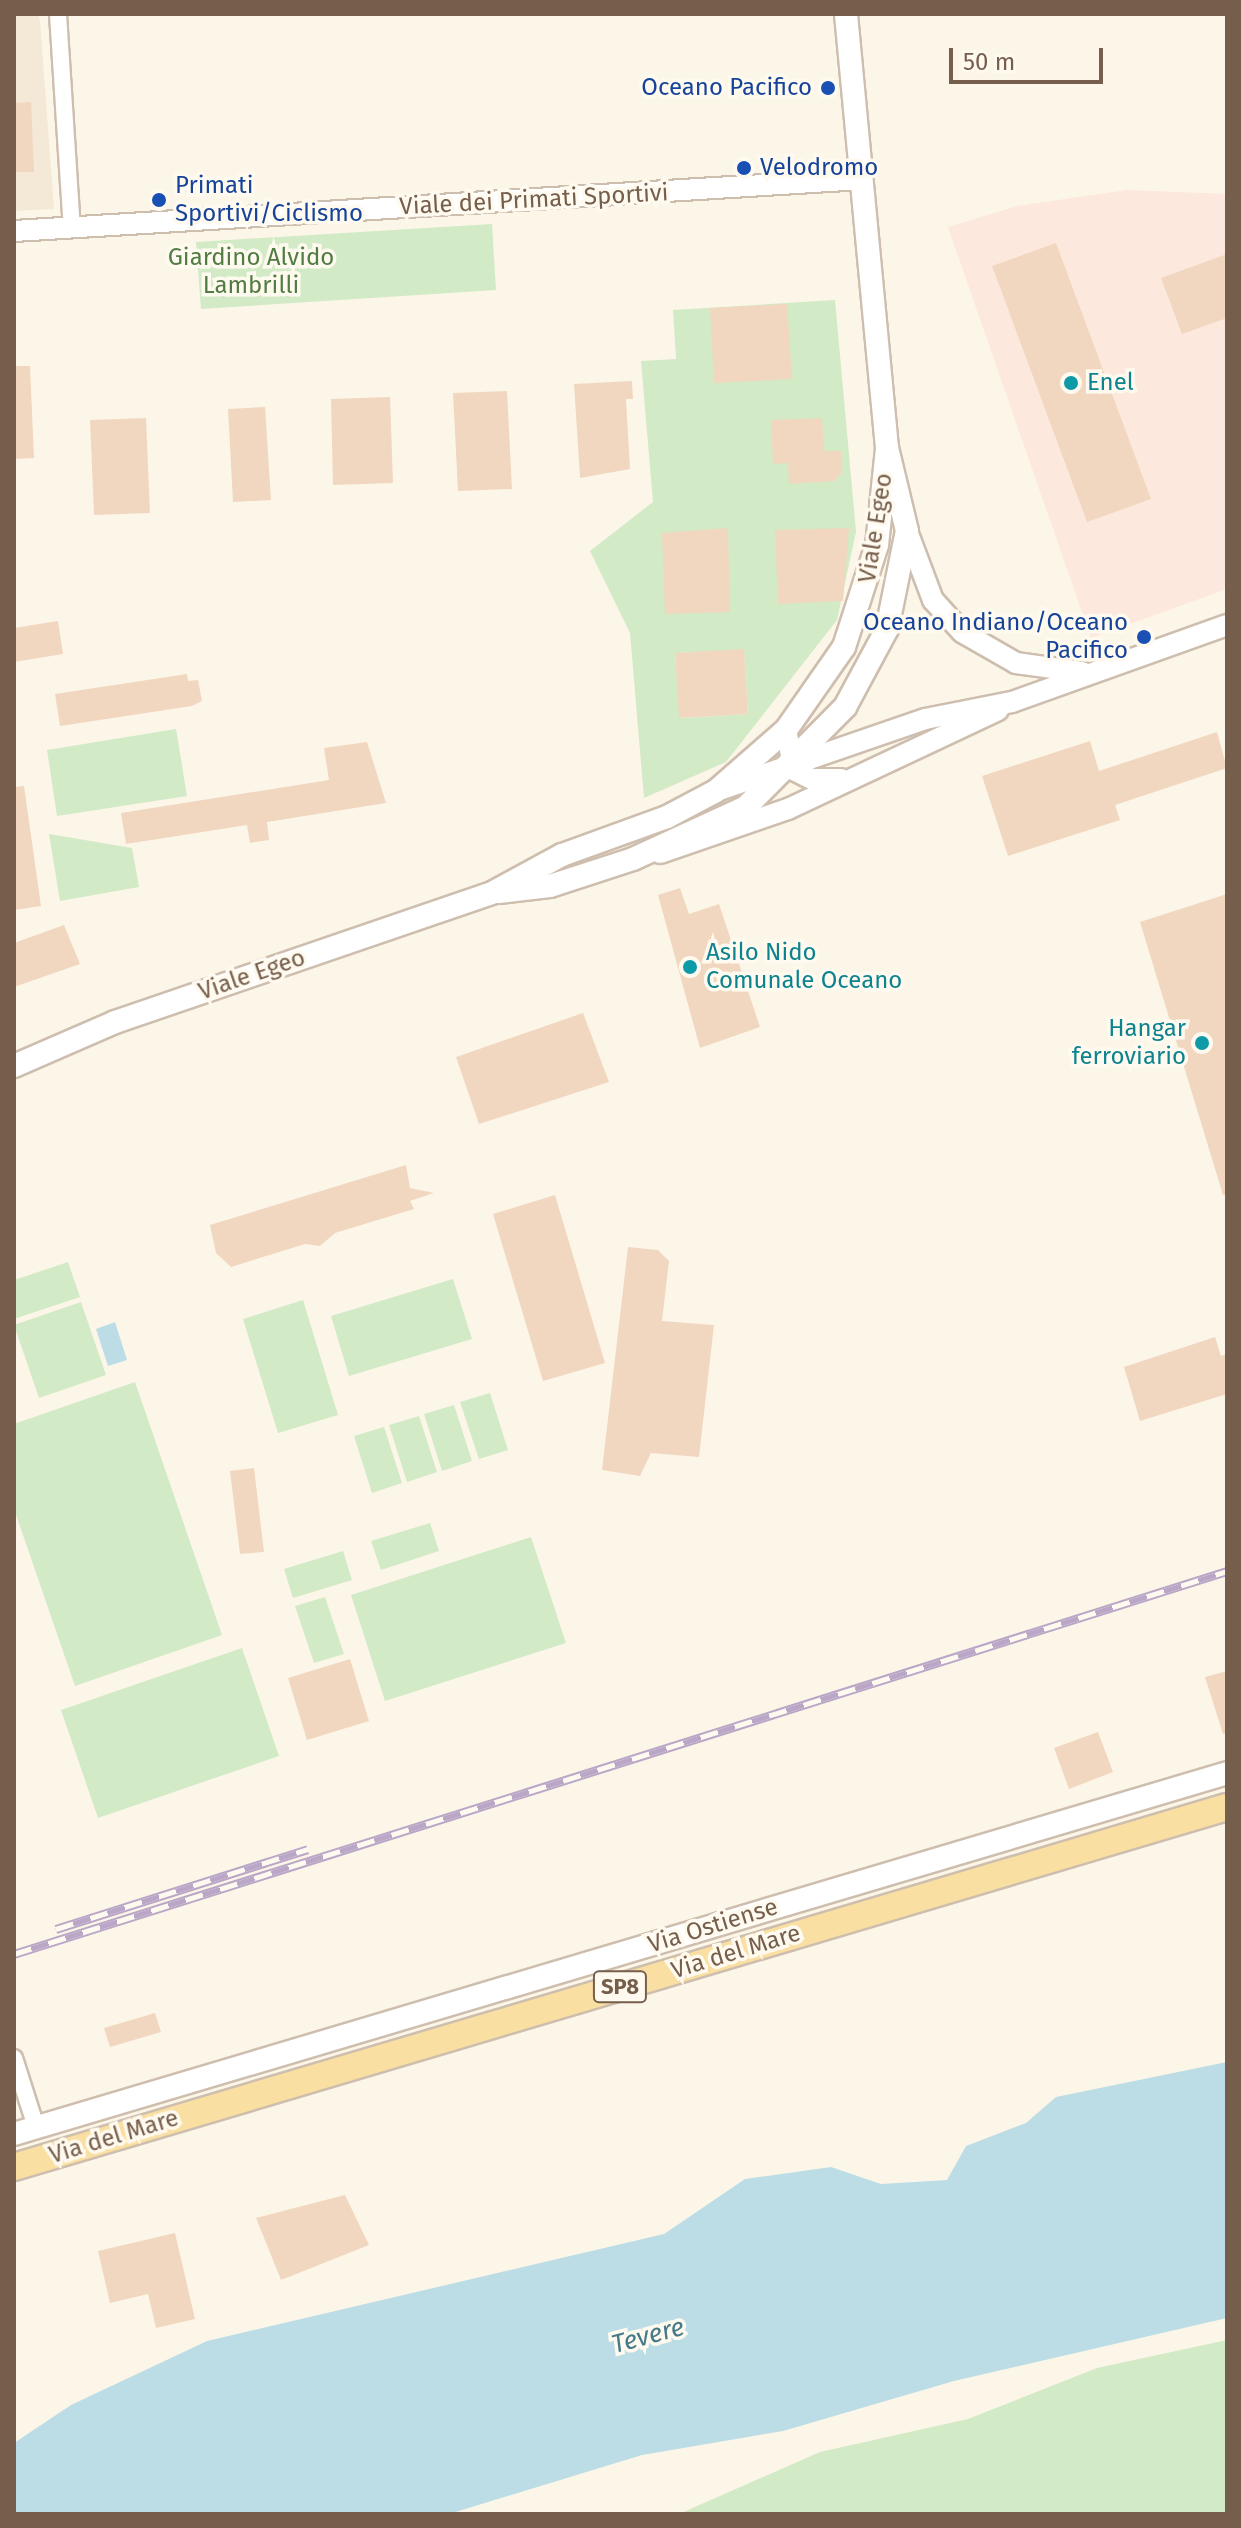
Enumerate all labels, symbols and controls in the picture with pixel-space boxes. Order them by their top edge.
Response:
scale bar [953,32,1107,82]
text: 50 m [963,48,1015,76]
place label: Oceano Pacifico [641,74,812,102]
marker: Oceano Pacifico [819,79,837,97]
place label: Velodromo [760,154,878,182]
marker: Velodromo [735,159,753,177]
place label: Primati Sportivi/Ciclismo [175,172,363,228]
street label: Viale dei Primati Sportivi [399,179,669,221]
marker: Primati Sportivi/Ciclismo [150,191,168,209]
park label: Giardino Alvido Lambrilli [168,244,334,300]
place label: Enel [1087,369,1134,397]
marker: Enel [1062,374,1080,392]
street label: Viale Egeo [853,471,899,585]
place label: Oceano Indiano/Oceano Pacifico [863,609,1128,665]
marker: Oceano Indiano/Oceano Pacifico [1135,628,1153,646]
place label: Asilo Nido Comunale Oceano [706,939,902,995]
street label: Viale Egeo [195,943,309,1007]
marker: Asilo Nido Comunale Oceano [681,958,699,976]
place label: Hangar ferroviario [1072,1015,1186,1071]
marker: Hangar ferroviario [1193,1034,1211,1052]
street label: Via Ostiense [645,1893,781,1959]
street label: Via del Mare [668,1919,804,1985]
road number: SP8 [592,1969,648,2005]
street label: Via del Mare [46,2104,182,2170]
water label: Tevere [608,2311,688,2361]

